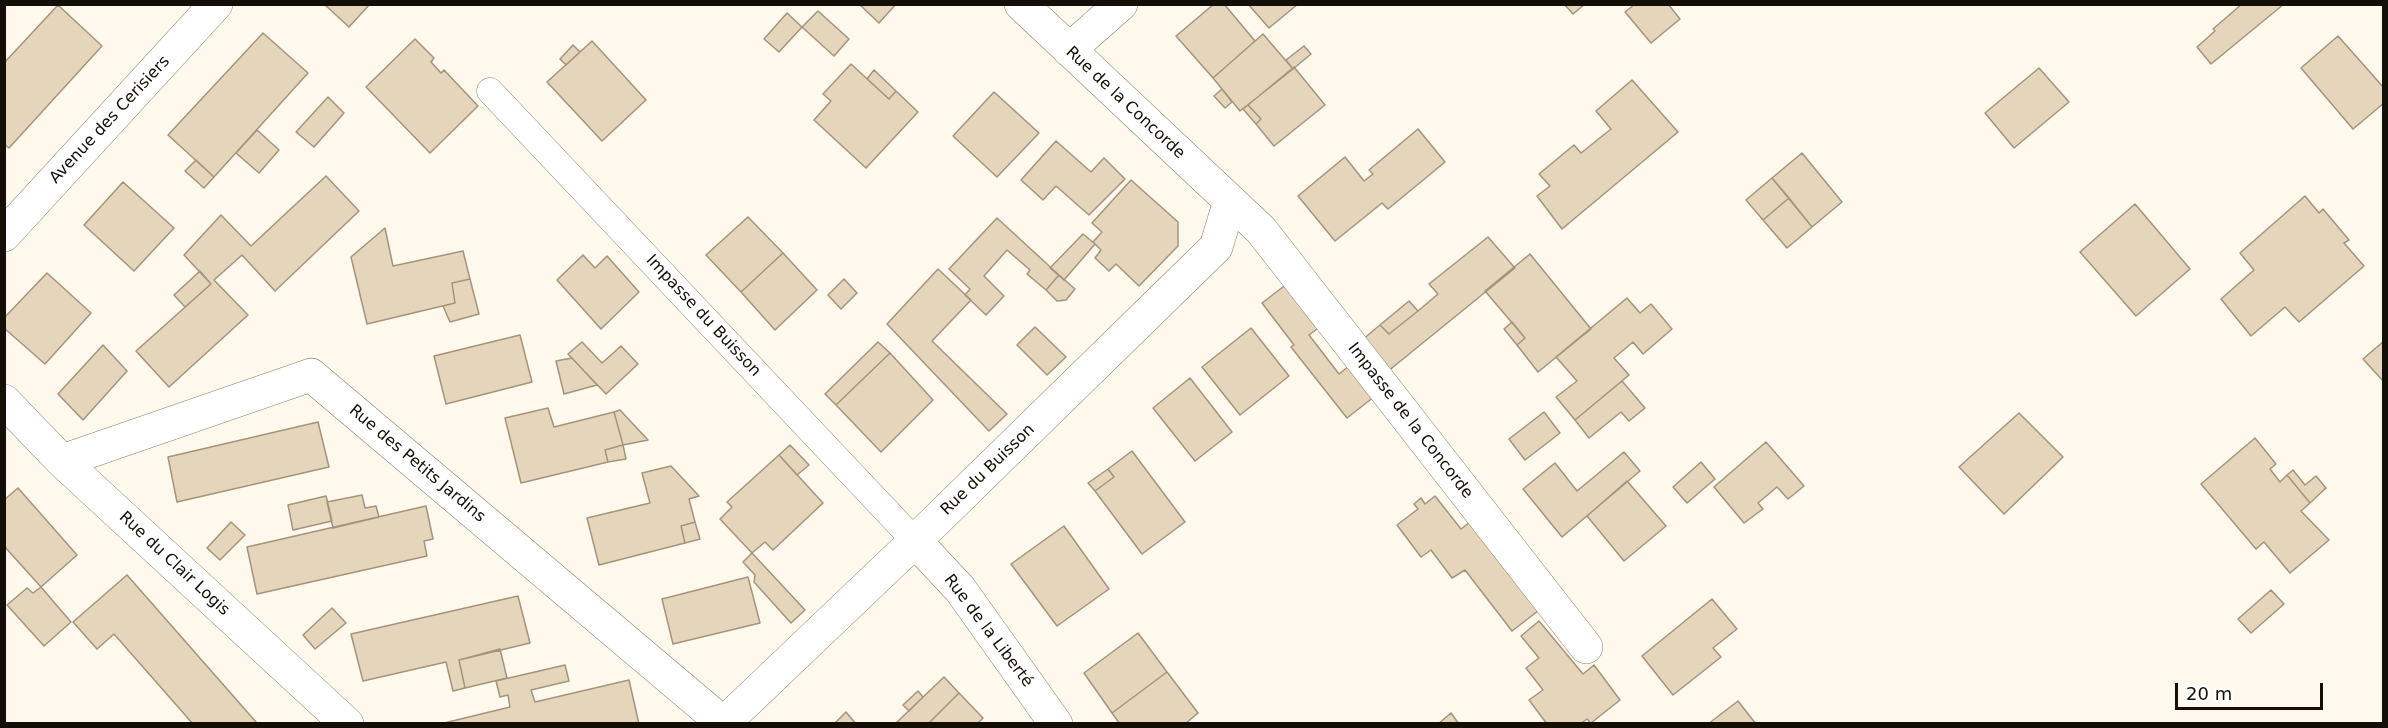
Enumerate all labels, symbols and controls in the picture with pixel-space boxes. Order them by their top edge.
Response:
street label: Rue de la Concorde [1061,43,1189,163]
street label: Avenue des Cerisiers [46,52,174,188]
street label: Impasse du Buisson [642,251,764,381]
street label: Impasse de la Concorde [1343,339,1477,503]
street label: Rue des Petits Jardins [345,401,489,527]
street label: Rue du Buisson [937,420,1039,520]
street label: Rue du Clair Logis [115,508,233,620]
street label: Rue de la Liberté [939,571,1037,691]
scale bar [2178,671,2326,709]
text: 20 m [2186,683,2232,704]

